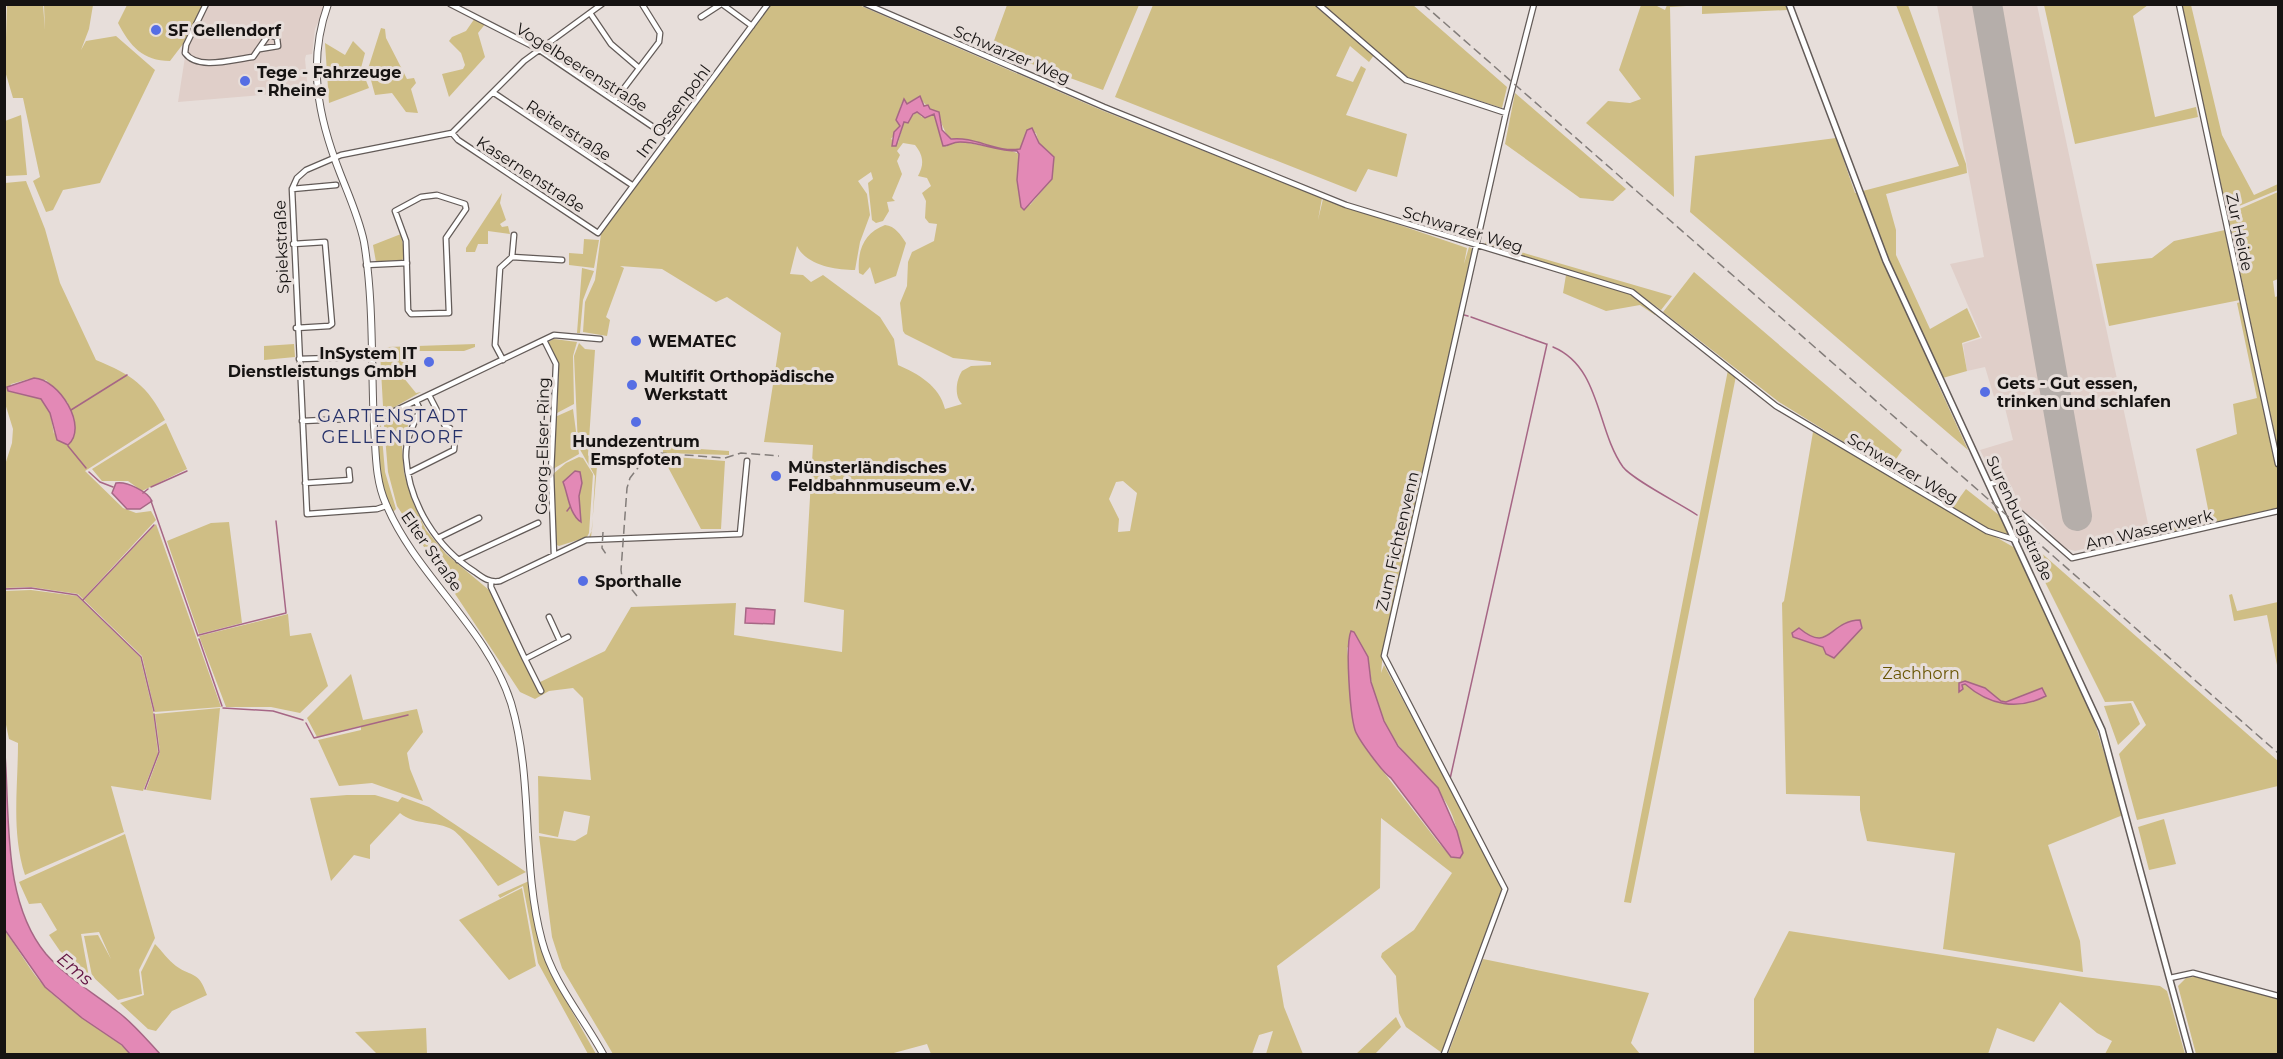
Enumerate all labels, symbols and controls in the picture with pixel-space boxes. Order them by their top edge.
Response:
street label: Vogelbeerenstraße [512,19,651,116]
place label: SF Gellendorf [168,21,282,40]
street label: Schwarzer Weg [951,21,1073,88]
marker: SF Gellendorf [149,23,163,37]
street label: Im Ossenpohl [632,61,715,162]
place label: Tege - Fahrzeuge - Rheine [257,63,401,100]
marker: Tege - Fahrzeuge - Rheine [238,74,252,88]
street label: Reiterstraße [523,96,615,165]
street label: Kasernenstraße [473,132,589,217]
street label: Zur Heide [2222,191,2257,273]
street label: Spiekstraße [270,200,293,294]
street label: Schwarzer Weg [1400,202,1525,257]
place label: WEMATEC [648,332,737,351]
marker: WEMATEC [629,334,643,348]
place label: InSystem IT Dienstleistungs GmbH [228,344,417,381]
marker: InSystem IT Dienstleistungs GmbH [422,355,436,369]
place label: Multifit Orthopädische Werkstatt [644,367,834,404]
place label: Gets - Gut essen, trinken und schlafen [1997,374,2171,411]
street label: Georg-Elser-Ring [532,377,553,515]
marker: Multifit Orthopädische Werkstatt [625,378,639,392]
marker: Gets - Gut essen, trinken und schlafen [1978,385,1992,399]
district label: GARTENSTADT GELLENDORF [317,405,469,448]
marker: Hundezentrum Emspfoten [629,415,643,429]
street label: Schwarzer Weg [1844,429,1962,508]
place label: Hundezentrum Emspfoten [572,432,700,469]
street label: Surenburgstraße [1982,453,2057,584]
place label: Münsterländisches Feldbahnmuseum e.V. [788,458,975,495]
marker: Münsterländisches Feldbahnmuseum e.V. [769,469,783,483]
street label: Zum Fichtenvenn [1372,470,1423,613]
street label: Am Wasserwerk [2084,505,2215,553]
street label: Elter Straße [397,508,466,595]
place label: Sporthalle [595,572,681,591]
marker: Sporthalle [576,574,590,588]
park label: Zachhorn [1882,664,1960,683]
water label: Ems [53,948,98,990]

